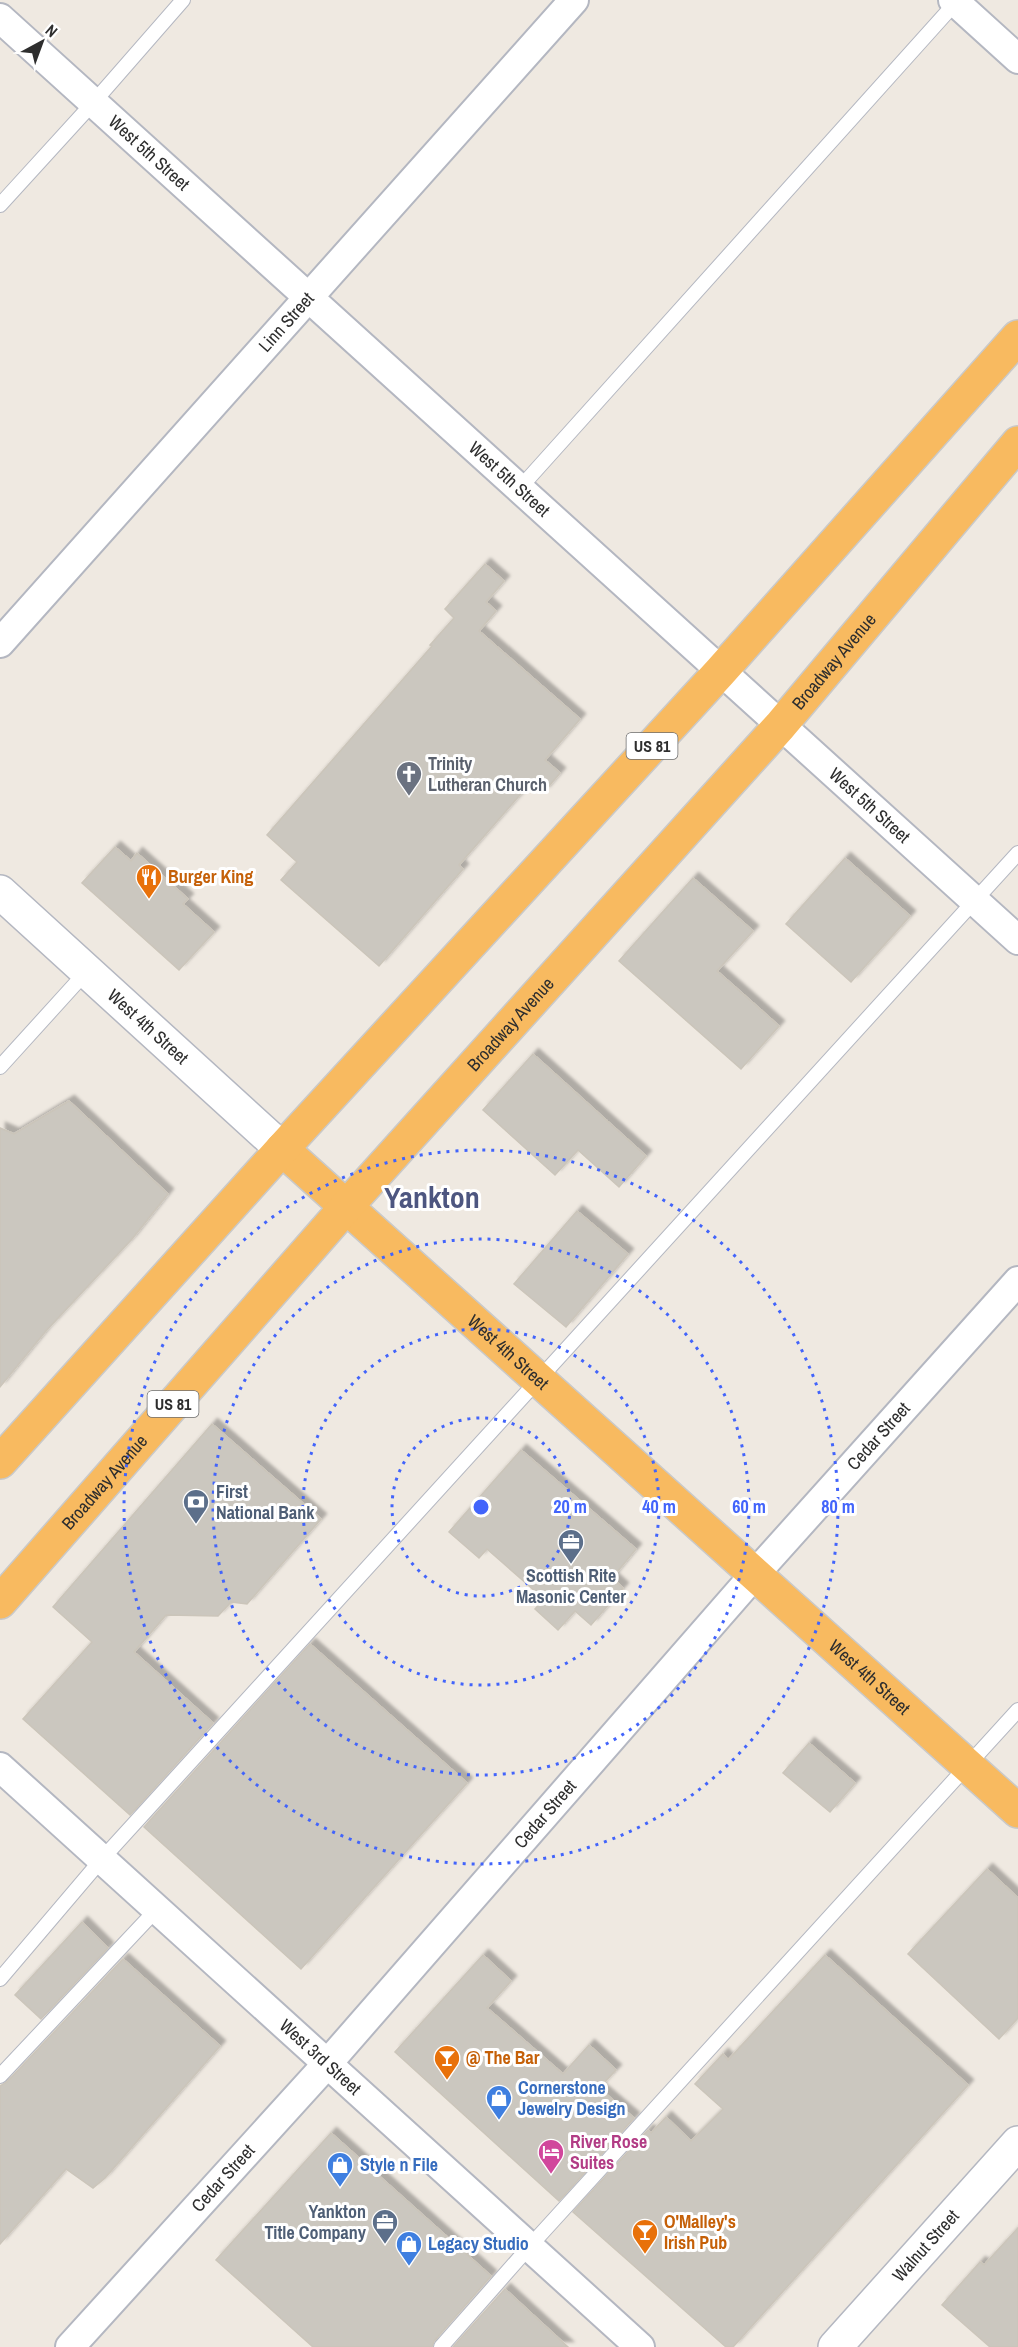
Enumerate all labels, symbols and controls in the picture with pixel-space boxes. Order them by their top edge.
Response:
north arrow [12,12,72,72]
text: N [41,19,63,42]
street label: West 5th Street [103,109,195,196]
street label: Linn Street [253,287,319,357]
street label: West 5th Street [463,435,556,522]
street label: Broadway Avenue [786,608,882,715]
road number: US 81 [626,733,678,759]
place label: Trinity Lutheran Church [428,751,547,797]
church icon: Trinity Lutheran Church [394,759,424,797]
street label: West 5th Street [824,762,916,848]
restaurant icon: Burger King [134,862,164,900]
place label: Burger King [168,864,253,889]
street label: Broadway Avenue [461,972,559,1077]
street label: West 4th Street [102,983,194,1070]
district label: Yankton [384,1177,480,1217]
street label: West 4th Street [462,1309,554,1395]
road number: US 81 [148,1391,198,1417]
street label: Cedar Street [841,1396,916,1475]
street label: Broadway Avenue [56,1429,153,1535]
place label: First National Bank [216,1479,315,1525]
bank icon: First National Bank [181,1487,211,1525]
text: 20 m [553,1494,587,1519]
text: 40 m [642,1494,676,1519]
text: 60 m [732,1494,766,1519]
text: 80 m [821,1494,855,1519]
centre of rings [471,1497,491,1517]
office icon: Scottish Rite Masonic Center [556,1527,586,1565]
place label: Scottish Rite Masonic Center [516,1563,626,1609]
street label: West 4th Street [824,1634,916,1720]
street label: Cedar Street [508,1774,582,1854]
street label: West 3rd Street [274,2013,367,2100]
bar icon: @ The Bar [432,2043,462,2081]
place label: @ The Bar [466,2045,540,2070]
place label: Cornerstone Jewelry Design [518,2075,625,2121]
shop icon: Cornerstone Jewelry Design [484,2083,514,2121]
place label: River Rose Suites [570,2129,647,2175]
hotel icon: River Rose Suites [536,2137,566,2175]
street label: Cedar Street [185,2138,260,2217]
shop icon: Style n File [325,2150,355,2188]
place label: Style n File [360,2152,438,2177]
place label: Yankton Title Company [265,2199,367,2245]
street label: Walnut Street [886,2204,964,2287]
office icon: Yankton Title Company [370,2207,400,2245]
place label: O'Malley's Irish Pub [664,2209,736,2255]
bar icon: O'Malley's Irish Pub [630,2217,660,2255]
shop icon: Legacy Studio [394,2229,424,2267]
place label: Legacy Studio [428,2231,529,2256]

